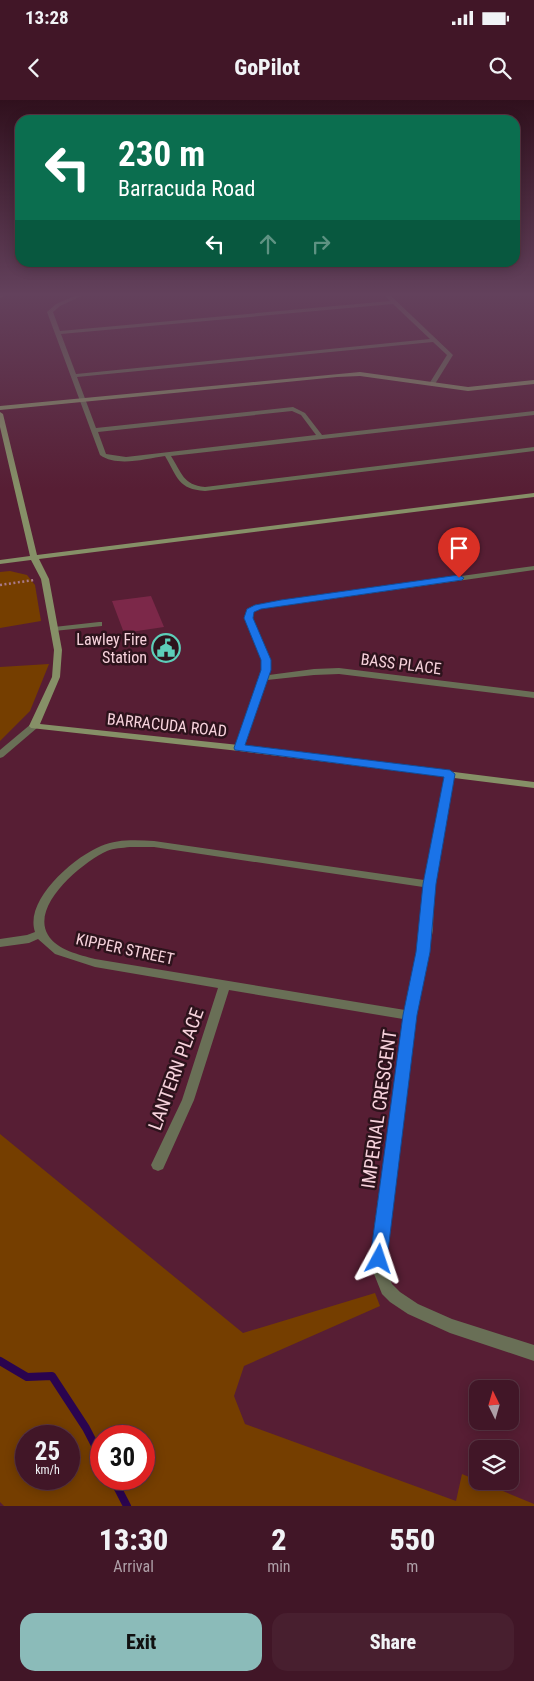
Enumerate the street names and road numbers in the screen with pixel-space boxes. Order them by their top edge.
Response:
street label: BASS PLACE [360,650,442,678]
street label: BARRACUDA ROAD [106,709,228,741]
street label: KIPPER STREET [74,929,176,969]
street label: LANTERN PLACE [143,1005,209,1133]
street label: IMPERIAL CRESCENT [356,1028,402,1190]

